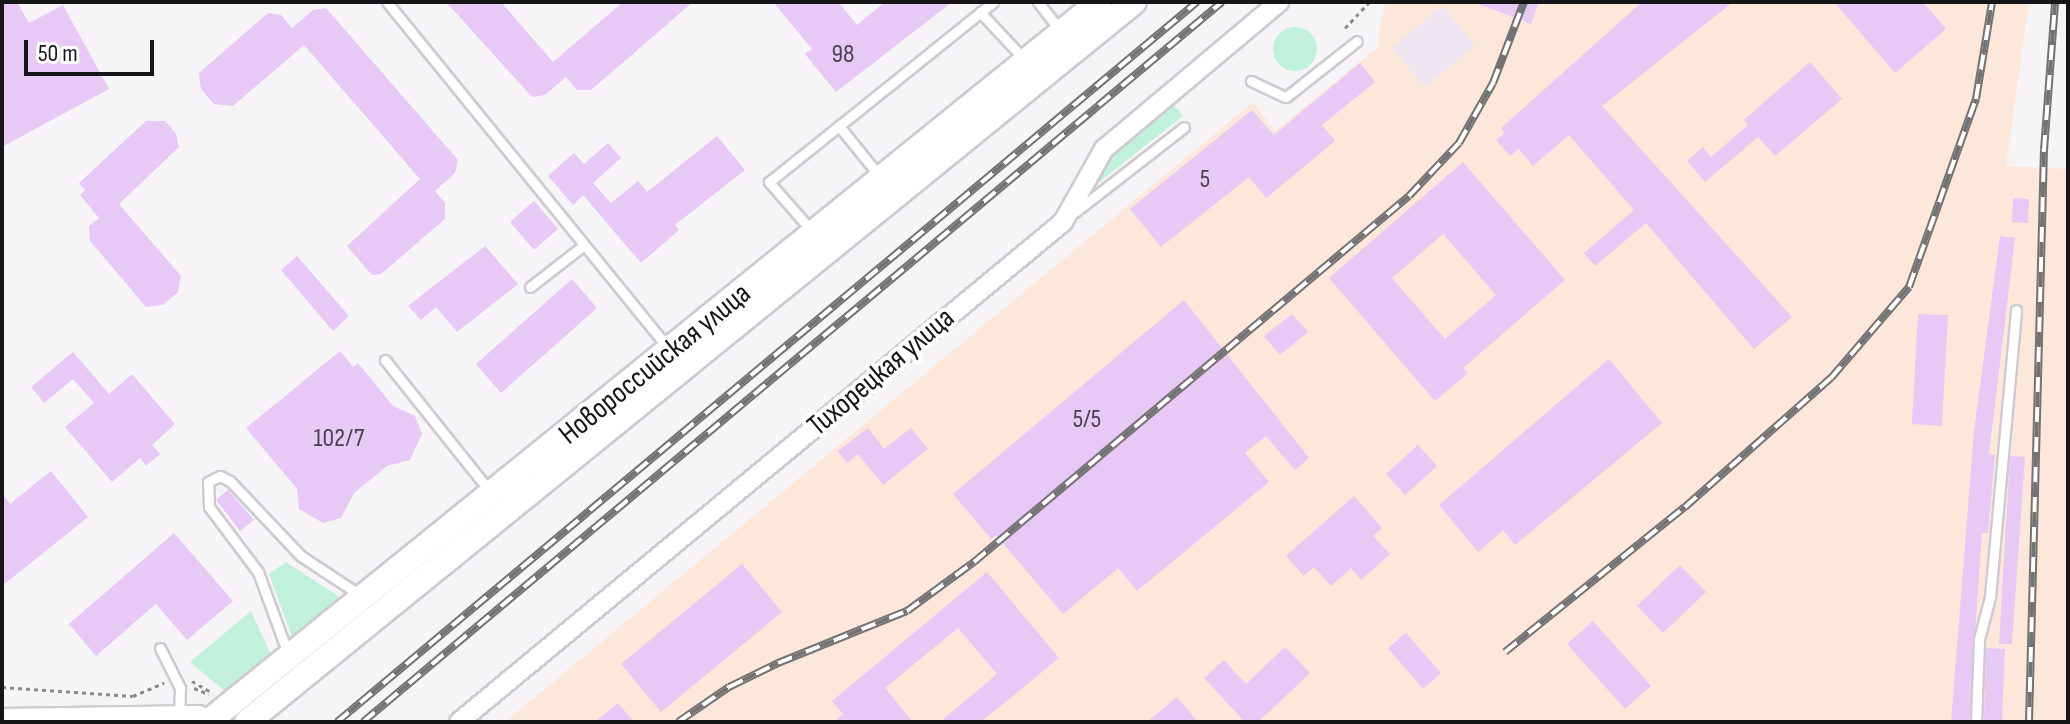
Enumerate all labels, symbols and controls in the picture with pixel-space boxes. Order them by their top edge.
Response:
scale bar [28,24,158,74]
text: 50 m [38,39,78,68]
house number: 98 [832,39,854,71]
house number: 5 [1200,164,1210,196]
street label: Новороссийская улица [552,276,758,452]
street label: Тихорецкая улица [800,300,962,444]
house number: 5/5 [1073,404,1101,436]
house number: 102/7 [313,423,365,455]

